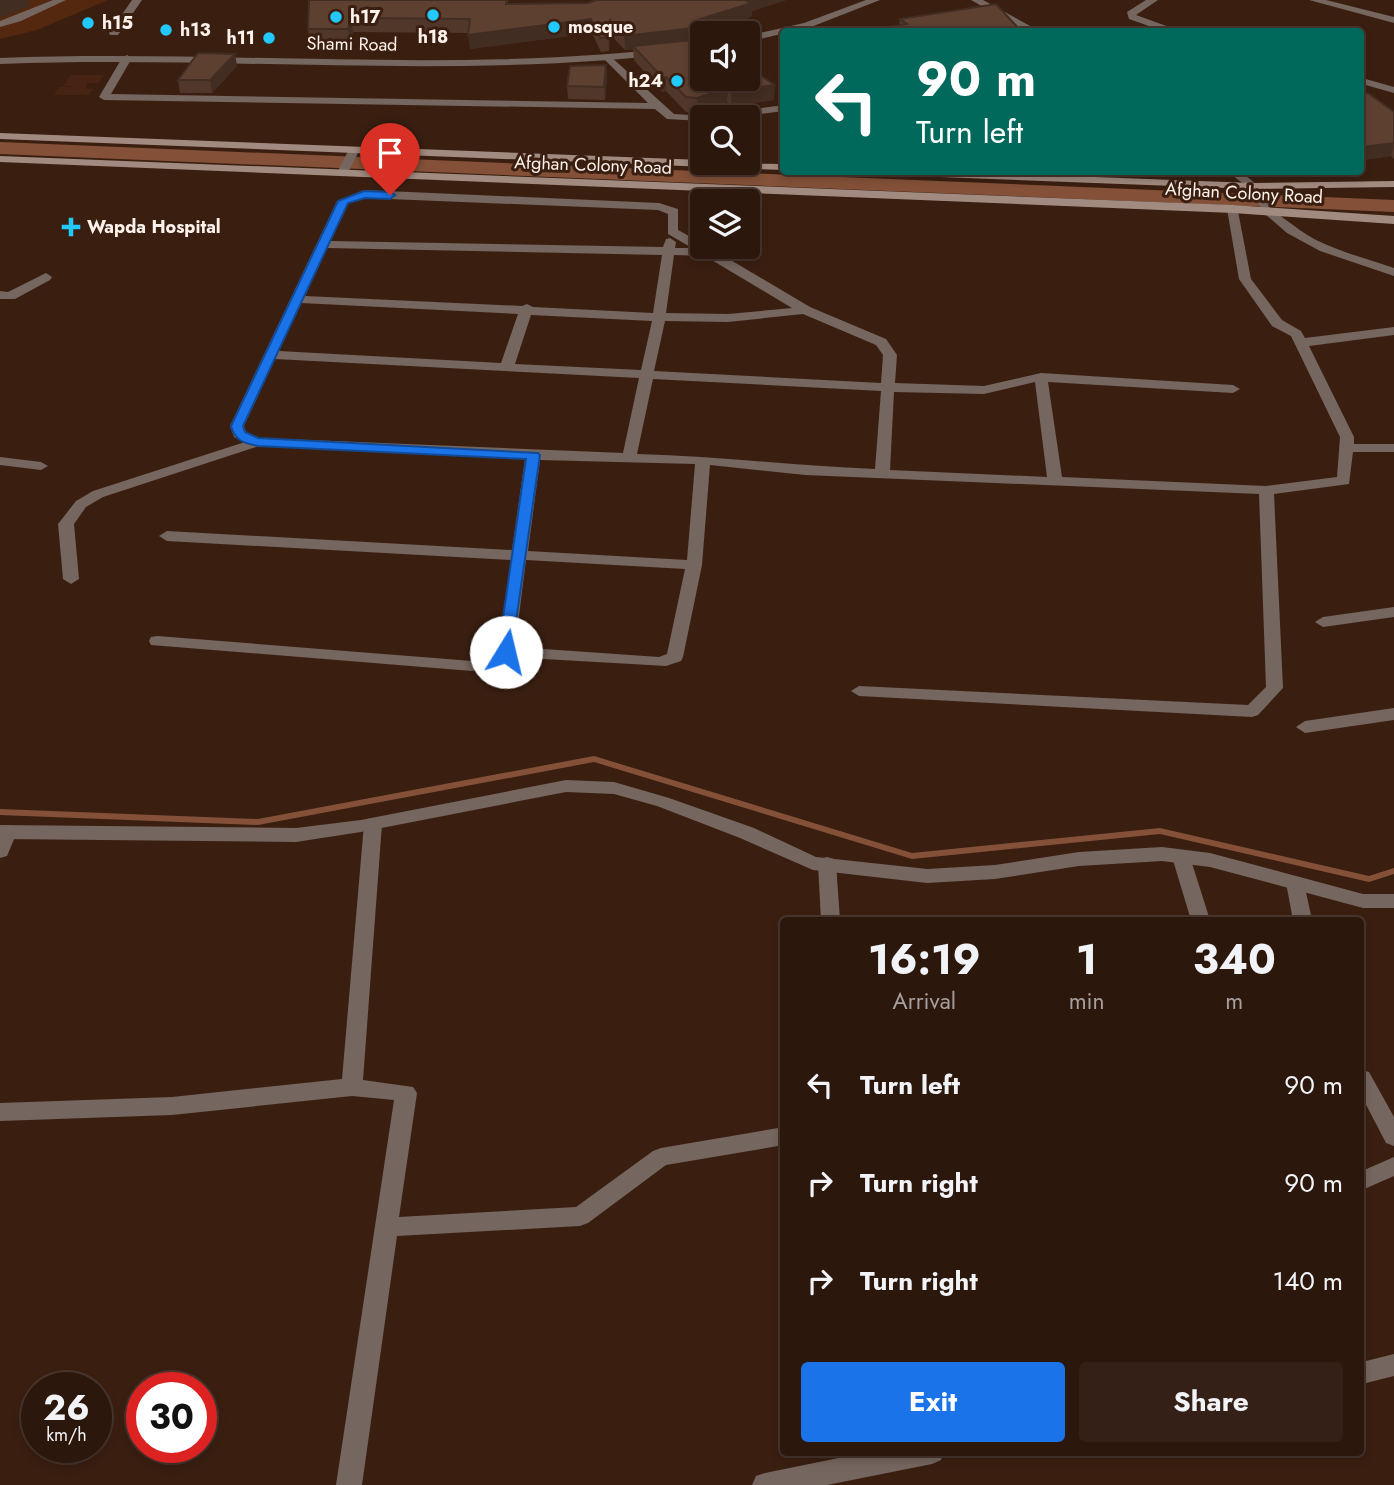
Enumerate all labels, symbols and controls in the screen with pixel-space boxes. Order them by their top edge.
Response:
place label: h17 [350,4,380,30]
marker: h18 [425,7,441,23]
marker: h17 [328,9,344,25]
place label: h15 [102,10,133,36]
place label: mosque [568,14,633,40]
marker: h15 [80,15,96,31]
place label: h13 [180,17,211,43]
marker: mosque [546,19,562,35]
map controls [690,21,760,259]
button: sound [690,21,760,91]
marker: h13 [158,22,174,38]
place label: h18 [418,24,448,50]
place label: h11 [226,25,255,51]
marker: h11 [261,30,277,46]
street label: Shami Road [306,30,398,58]
text: 90 m [916,44,1036,114]
icon: left [801,56,892,147]
place label: h24 [628,68,663,94]
marker: h24 [669,73,685,89]
button: search [690,105,760,175]
text: Turn left [916,109,1023,155]
pin [360,123,420,195]
icon: arrive [371,134,409,172]
street label: Afghan Colony Road [514,149,672,181]
street label: Afghan Colony Road [1164,176,1324,210]
button: layers [690,189,760,259]
place label: Wapda Hospital [87,214,221,240]
marker: Wapda Hospital [61,217,81,237]
position arrow [469,615,543,689]
text: 16:19 [868,929,981,990]
text: 1 [1076,929,1097,990]
text: 340 [1193,929,1276,990]
text: Arrival [893,984,956,1018]
text: min [1069,984,1105,1018]
text: m [1225,984,1243,1018]
icon: left [801,1066,839,1104]
text: Turn left [860,1066,960,1104]
text: 90 m [1284,1066,1343,1104]
icon: right [801,1164,839,1202]
text: Turn right [860,1164,978,1202]
text: 90 m [1284,1164,1343,1202]
icon: right [801,1262,839,1300]
text: Turn right [860,1262,978,1300]
text: 140 m [1272,1262,1343,1300]
button: Exit [801,1362,1065,1442]
button: Share [1079,1362,1343,1442]
speed limit sign: 30 [126,1372,217,1463]
text: 26 [43,1383,90,1433]
text: km/h [46,1422,87,1448]

